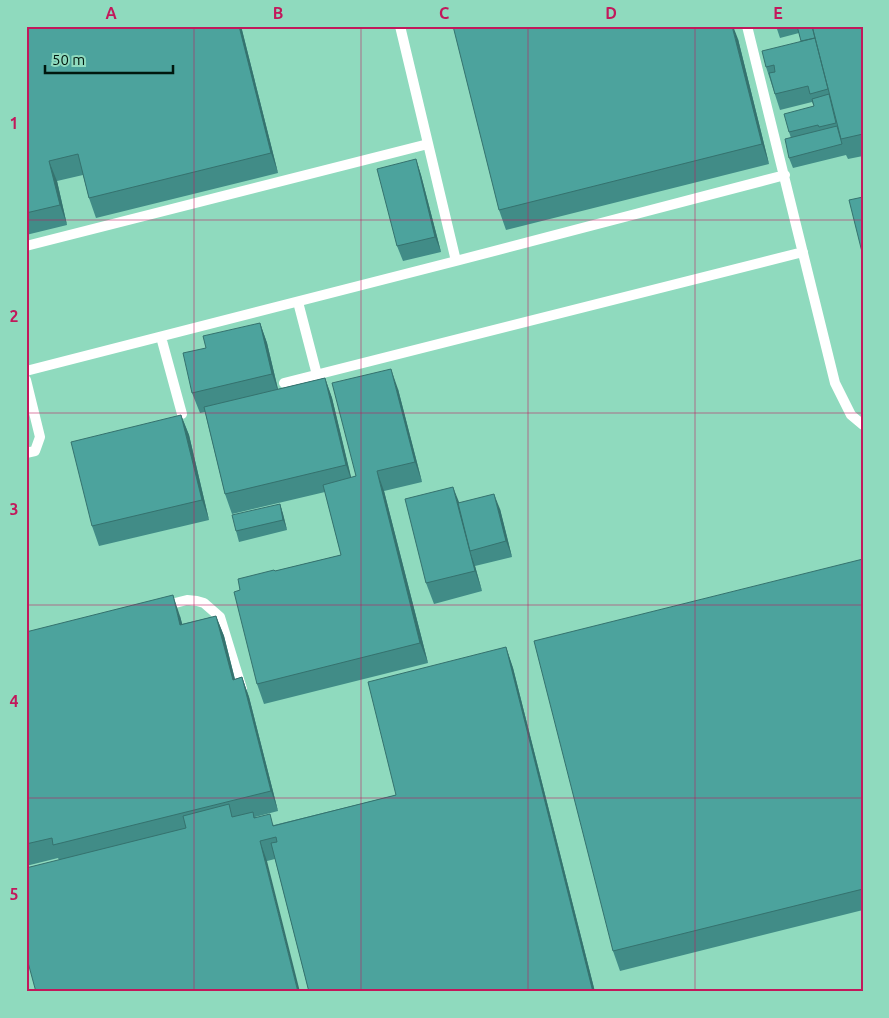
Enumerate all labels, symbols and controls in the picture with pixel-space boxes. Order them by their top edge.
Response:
text: A [105,4,117,22]
text: B [273,4,283,22]
text: C [439,4,449,22]
text: D [605,4,617,22]
text: E [773,4,783,22]
scale bar [45,42,172,74]
text: 50 m [52,51,85,68]
text: 1 [9,114,19,132]
text: 2 [9,307,19,325]
text: 3 [9,500,19,518]
text: 4 [9,692,19,710]
text: 5 [9,885,19,903]

